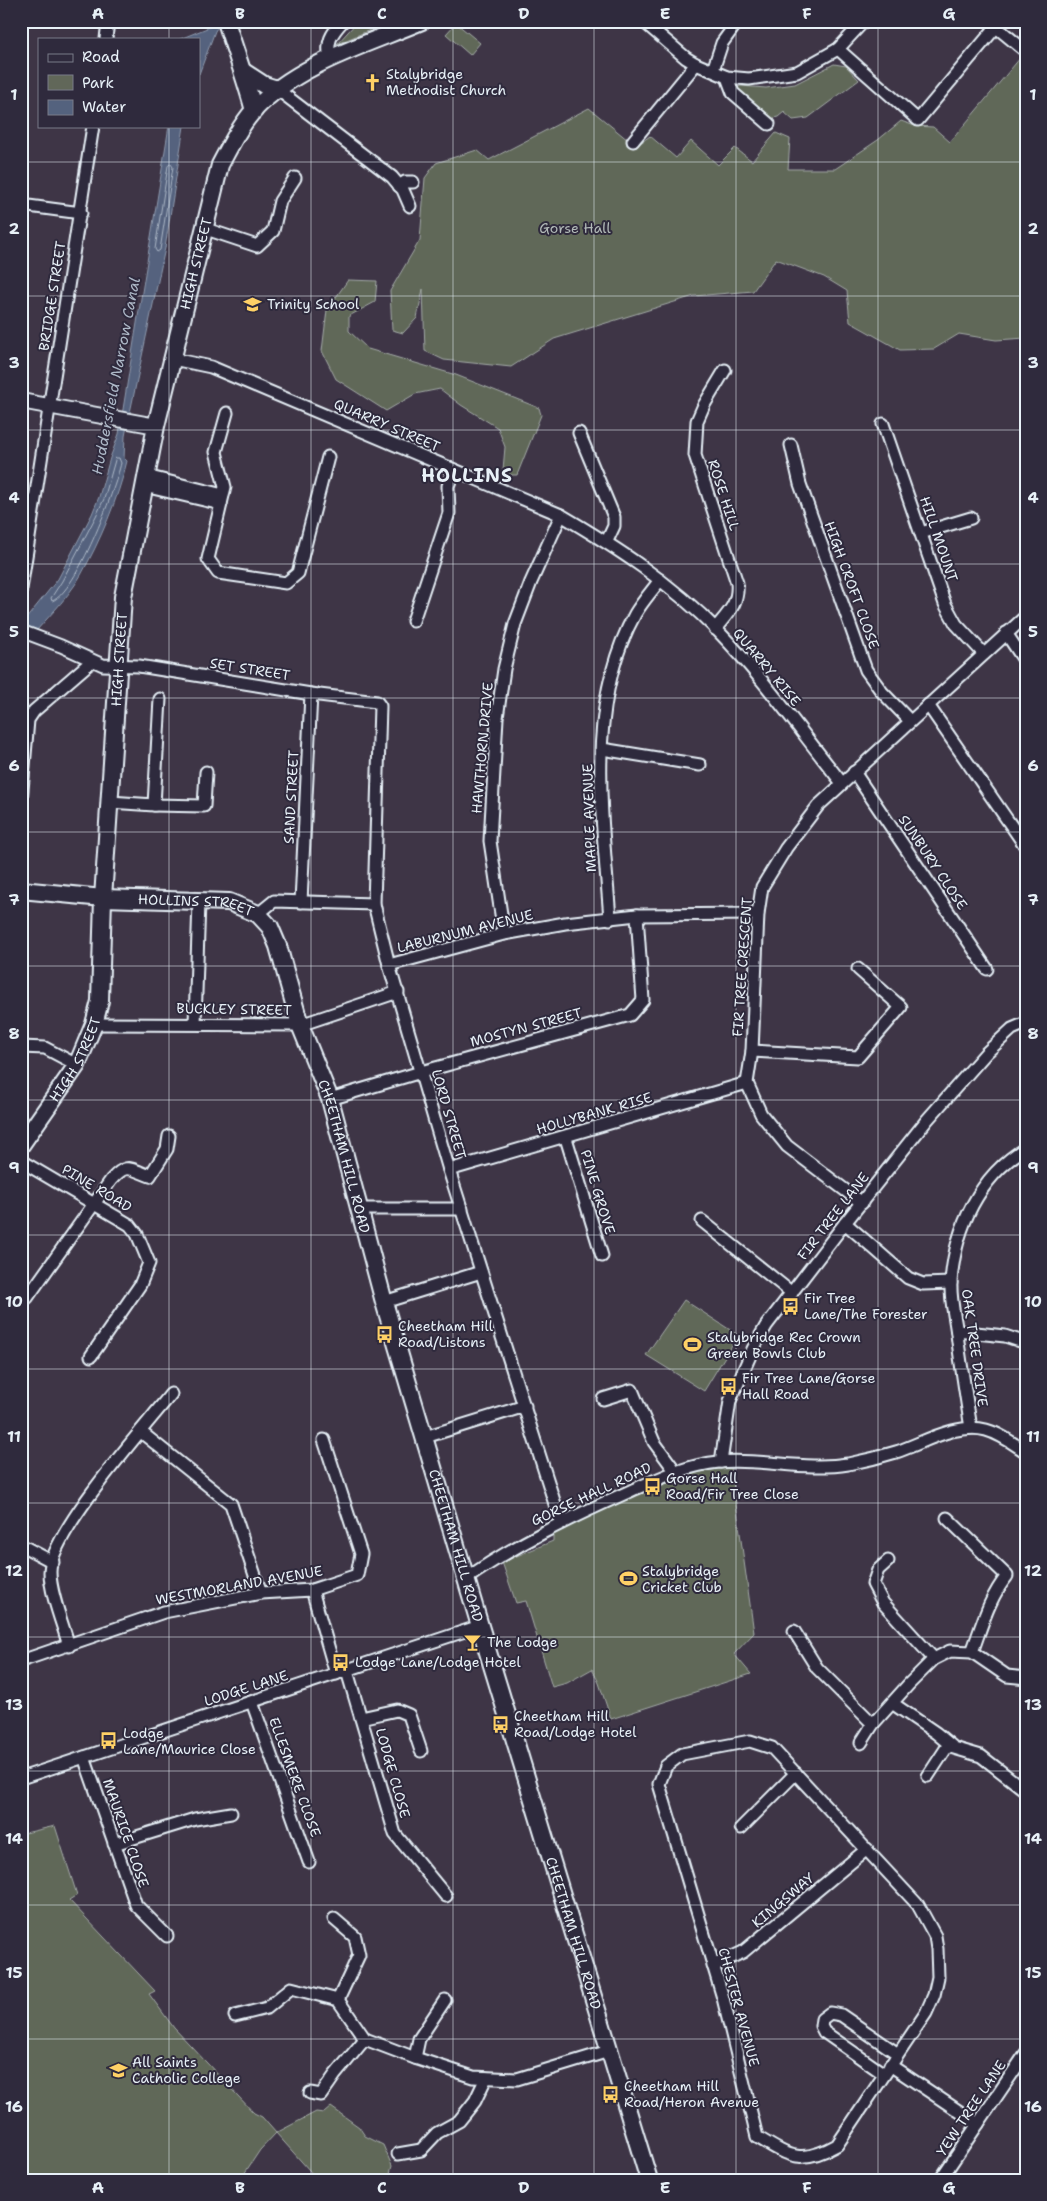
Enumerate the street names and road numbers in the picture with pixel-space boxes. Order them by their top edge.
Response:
street label: HIGH STREET [176,215,216,311]
street label: BRIDGE STREET [34,239,70,352]
street label: QUARRY STREET [331,394,443,456]
street label: ROSE HILL [704,457,744,533]
street label: HILL MOUNT [916,494,962,584]
street label: HIGH CROFT CLOSE [821,519,884,652]
street label: HIGH STREET [107,611,131,707]
street label: QUARRY RISE [729,624,805,710]
street label: SET STREET [209,654,292,684]
street label: HAWTHORN DRIVE [467,681,497,814]
street label: SAND STREET [280,749,302,844]
street label: MAPLE AVENUE [578,763,600,873]
street label: SUNBURY CLOSE [895,811,972,913]
street label: HOLLINS STREET [138,890,257,920]
street label: FIR TREE CRESCENT [728,896,756,1037]
street label: LABURNUM AVENUE [395,905,535,957]
street label: BUCKLEY STREET [176,999,292,1019]
street label: MOSTYN STREET [468,1003,584,1051]
street label: HIGH STREET [45,1014,105,1105]
street label: LORD STREET [428,1067,470,1161]
street label: CHEETHAM HILL ROAD [314,1077,374,1235]
street label: HOLLYBANK RISE [534,1088,654,1138]
street label: PINE GROVE [577,1148,619,1237]
street label: PINE ROAD [59,1160,135,1216]
street label: FIR TREE LANE [793,1168,873,1263]
street label: OAK TREE DRIVE [958,1288,992,1408]
street label: GORSE HALL ROAD [528,1458,654,1530]
street label: CHEETHAM HILL ROAD [425,1467,487,1624]
street label: WESTMORLAND AVENUE [154,1561,324,1609]
street label: LODGE LANE [202,1666,291,1710]
street label: ELLESMERE CLOSE [265,1715,325,1840]
street label: LODGE CLOSE [372,1726,414,1820]
street label: MAURICE CLOSE [99,1776,153,1890]
street label: CHEETHAM HILL ROAD [542,1855,605,2011]
street label: KINGSWAY [748,1868,819,1932]
street label: CHESTER AVENUE [714,1946,764,2069]
street label: YEW TREE LANE [932,2056,1010,2159]

